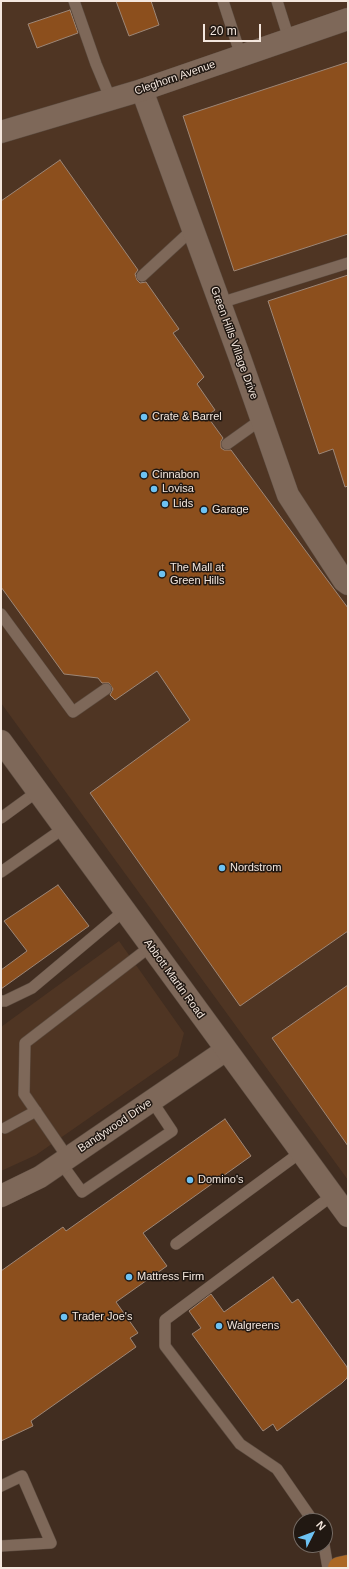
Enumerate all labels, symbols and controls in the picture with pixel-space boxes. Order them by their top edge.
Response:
scale bar [205,16,263,42]
text: 20 m [210,24,237,38]
street label: Cleghorn Avenue [133,58,217,98]
street label: Green Hills Village Drive [207,285,261,401]
place label: Crate & Barrel [152,410,222,424]
marker: Crate & Barrel [139,412,149,422]
place label: Cinnabon [152,468,199,482]
marker: Cinnabon [139,470,149,480]
place label: Lovisa [162,482,194,496]
marker: Lovisa [149,484,159,494]
place label: Lids [173,497,193,511]
marker: Lids [160,499,170,509]
place label: Garage [212,503,249,517]
marker: Garage [199,505,209,515]
place label: The Mall at Green Hills [170,561,224,587]
marker: The Mall at Green Hills [157,569,167,579]
place label: Nordstrom [230,861,281,875]
marker: Nordstrom [217,863,227,873]
street label: Abbott Martin Road [141,937,207,1021]
street label: Bandywood Drive [76,1096,154,1156]
place label: Domino's [198,1173,244,1187]
marker: Domino's [185,1175,195,1185]
place label: Mattress Firm [137,1270,204,1284]
marker: Mattress Firm [124,1272,134,1282]
place label: Trader Joe's [72,1310,132,1324]
marker: Trader Joe's [59,1312,69,1322]
place label: Walgreens [227,1319,279,1333]
marker: Walgreens [214,1321,224,1331]
north arrow [293,1513,333,1553]
text: N [314,1519,328,1533]

